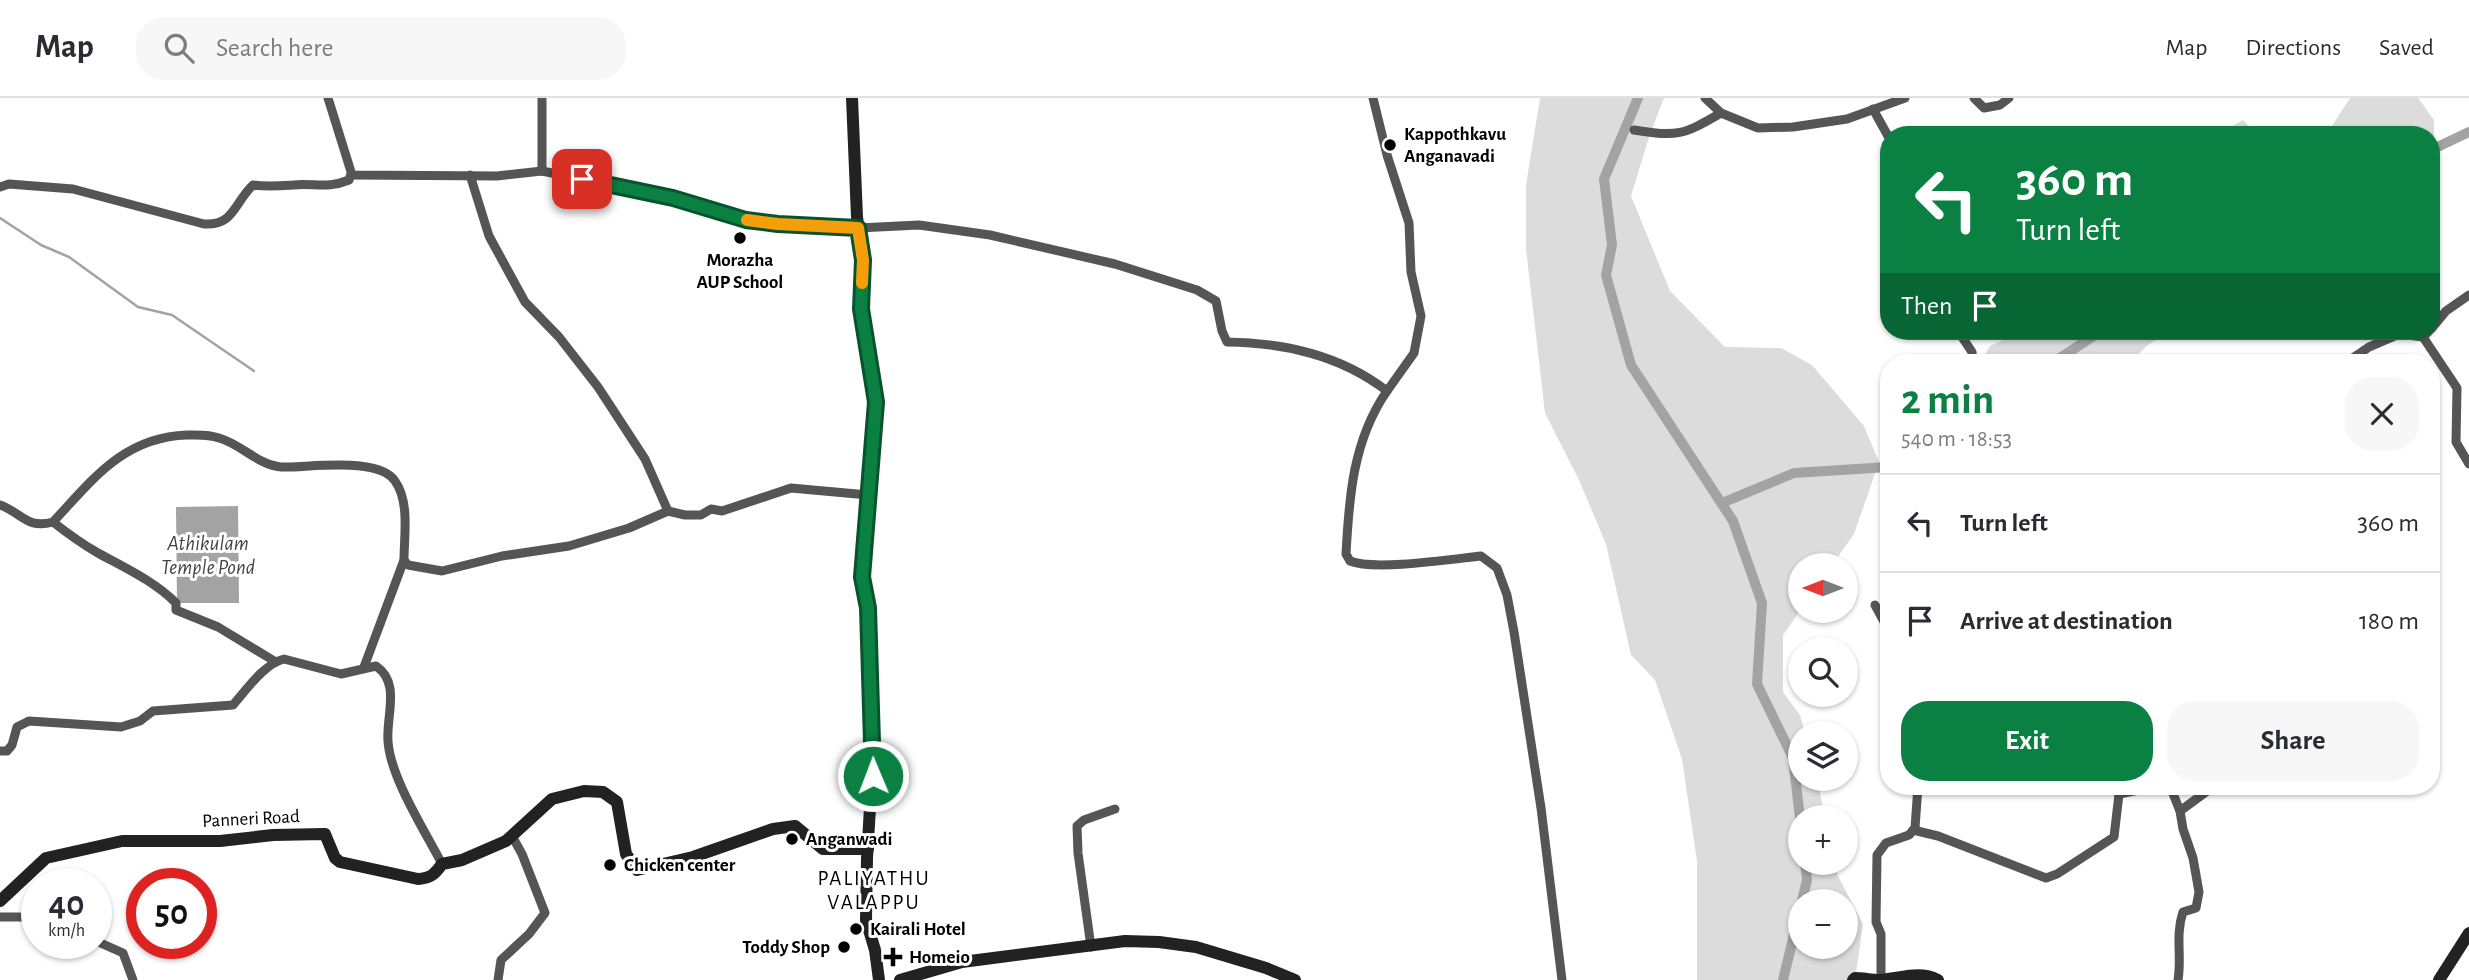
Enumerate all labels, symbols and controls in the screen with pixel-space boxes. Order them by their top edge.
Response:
search box [136,17,626,80]
icon: search [160,29,198,67]
text: Map [35,31,94,64]
text: Search here [216,35,334,61]
text: Map [2165,36,2207,60]
text: Directions [2245,36,2341,60]
text: Saved [2379,36,2434,60]
place label: Kappothkavu Anganavadi [1404,125,1506,166]
marker: Kappothkavu Anganavadi [1382,137,1398,153]
pin [552,149,612,209]
icon: left [1901,154,1992,245]
text: 360 m [2016,156,2133,205]
icon: arrive [563,160,601,198]
text: Turn left [2016,214,2120,246]
marker: Morazha AUP School [732,230,748,246]
place label: Morazha AUP School [697,251,783,292]
icon: arrive [1966,287,2004,325]
text: Then [1901,293,1952,319]
button: close [2345,377,2419,451]
text: 2 min [1901,379,1994,421]
text: 540 m · 18:53 [1901,428,2012,451]
icon: left [1901,504,1939,542]
text: Turn left [1960,510,2048,536]
text: 360 m [2357,510,2419,536]
water label: Athikulam Temple Pond [161,533,255,579]
north arrow [1788,553,1858,623]
map controls [1788,553,1858,959]
icon: arrive [1901,602,1939,640]
text: Arrive at destination [1960,608,2173,634]
text: 180 m [2359,608,2419,634]
button: search [1788,637,1858,707]
button: Exit [1901,701,2153,781]
button: Share [2167,701,2419,781]
button: layers [1788,721,1858,791]
position arrow [836,739,910,813]
button: + [1788,805,1858,875]
street label: Panneri Road [202,807,300,831]
place label: Anganwadi [806,830,893,849]
marker: Anganwadi [784,831,800,847]
place label: Chicken center [624,856,736,875]
marker: Chicken center [602,857,618,873]
speed limit sign: 50 [126,868,217,959]
district label: PALIYATHU VALAPPU [817,868,931,913]
text: 40 [49,887,84,922]
button: − [1788,889,1858,959]
place label: Kairali Hotel [870,920,966,939]
marker: Kairali Hotel [848,921,864,937]
text: km/h [48,922,85,940]
place label: Toddy Shop [742,938,830,957]
marker: Toddy Shop [836,939,852,955]
marker: Homeio [883,947,903,967]
place label: Homeio [909,948,970,967]

